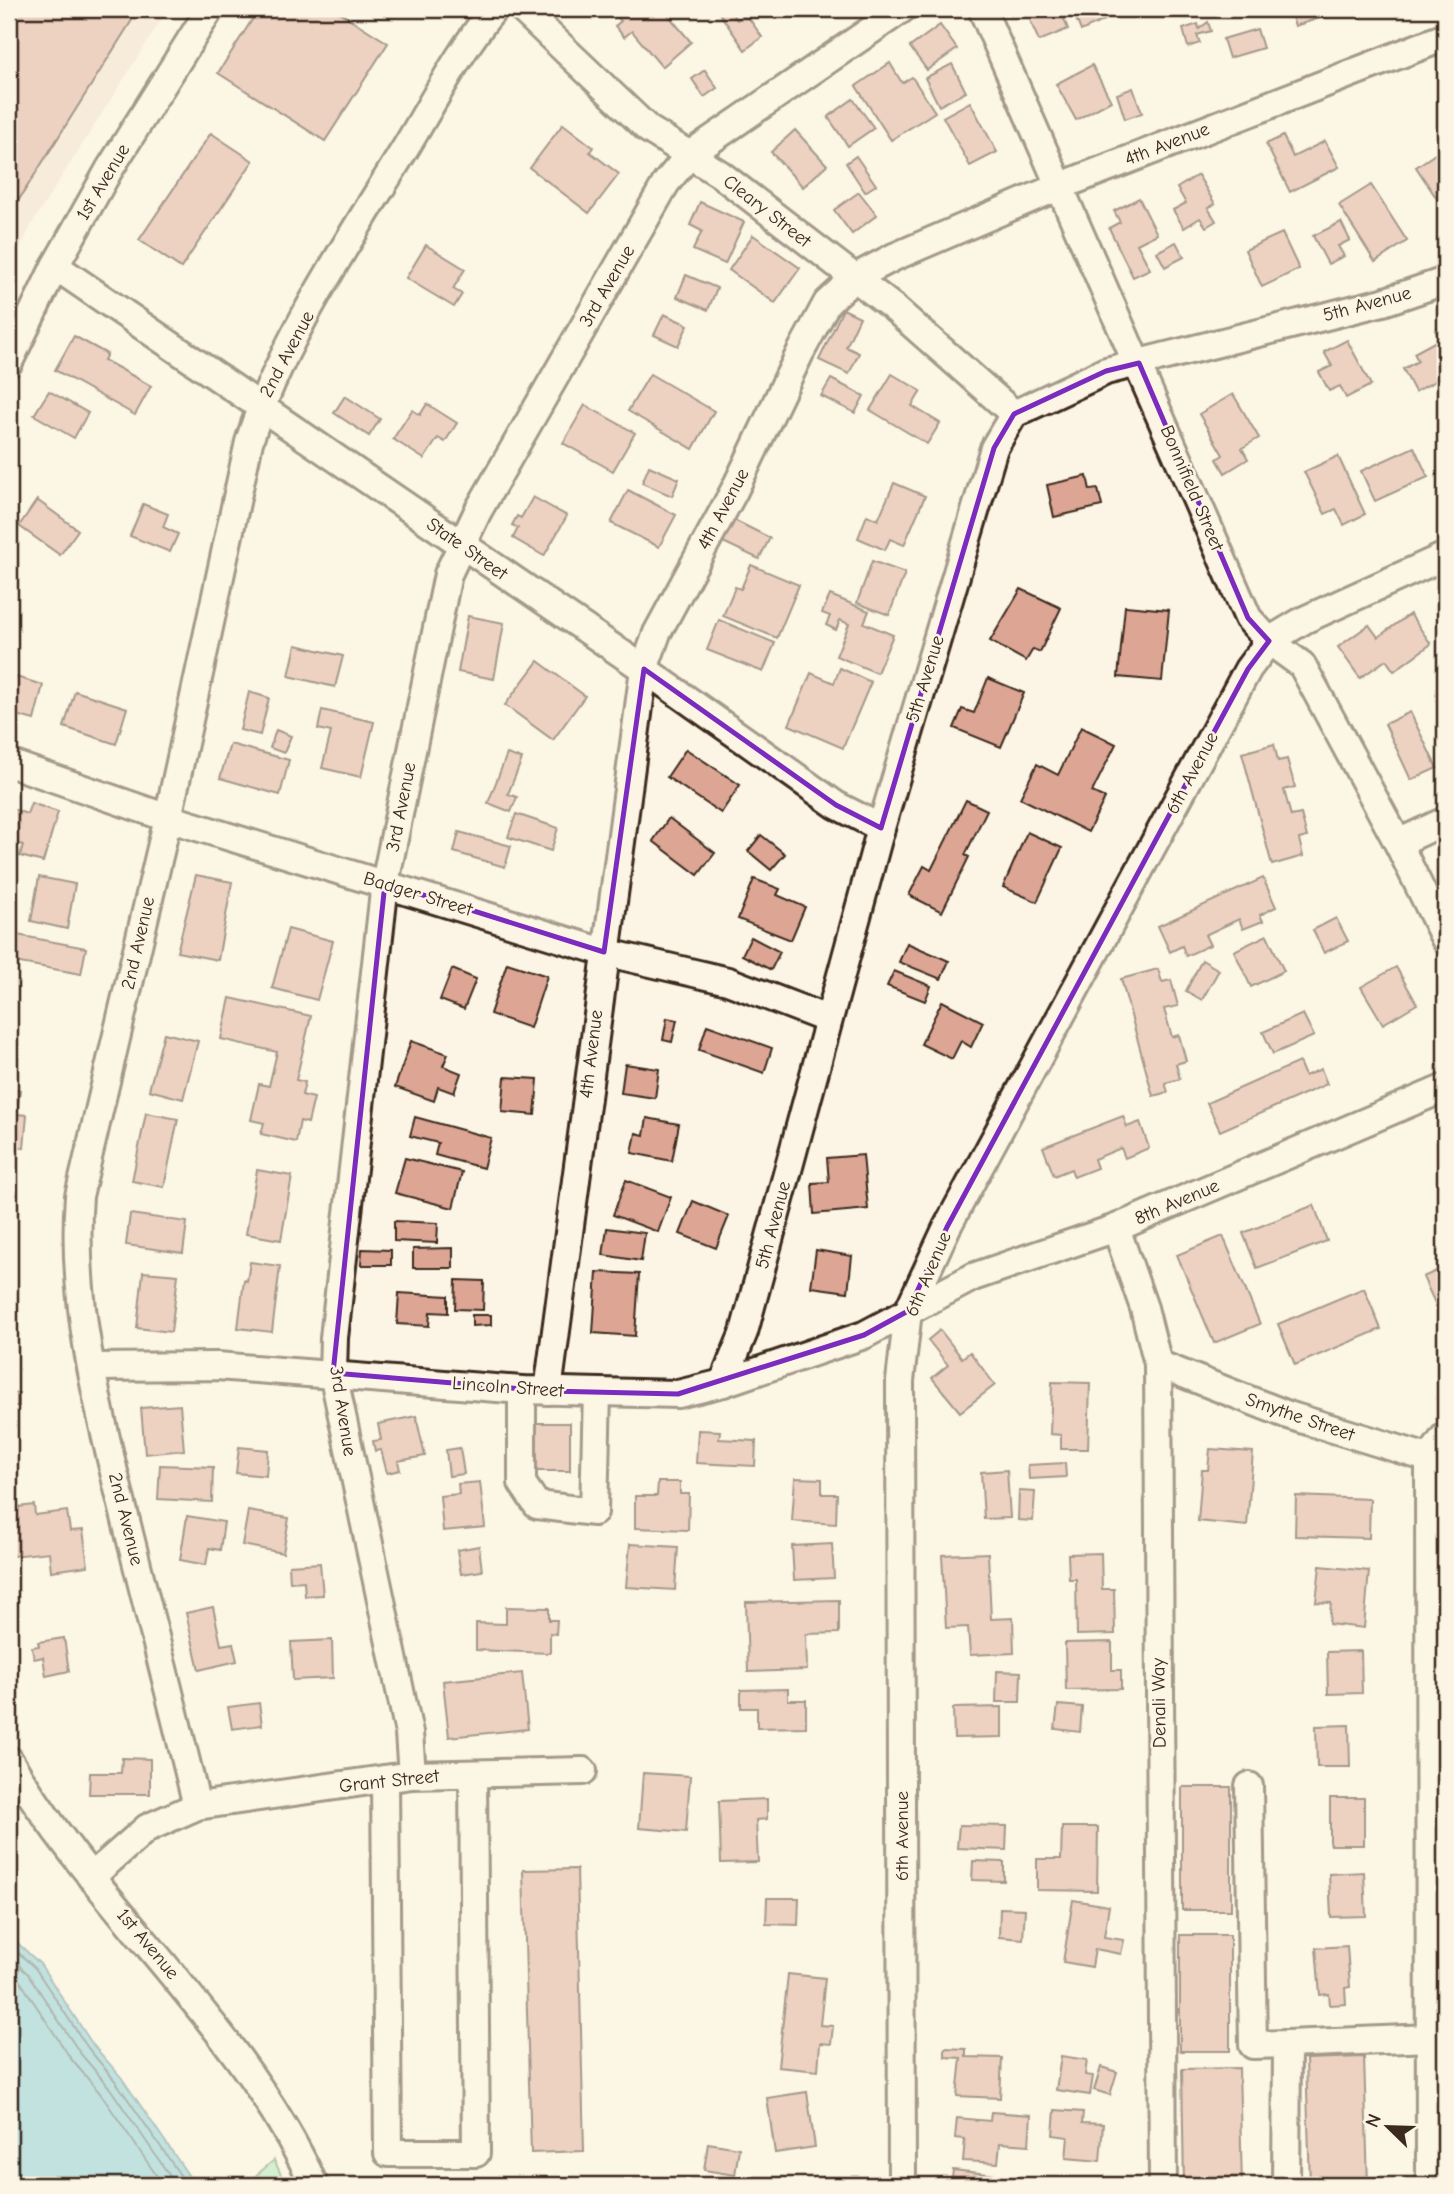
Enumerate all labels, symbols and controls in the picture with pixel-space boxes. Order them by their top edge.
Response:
street label: 4th Avenue [1122,118,1212,170]
street label: 1st Avenue [72,140,134,224]
street label: Cleary Street [719,170,816,252]
street label: 3rd Avenue [575,241,639,331]
street label: 5th Avenue [1321,282,1413,326]
street label: 2nd Avenue [255,307,319,401]
street label: Bonnifield Street [1156,422,1229,555]
street label: 4th Avenue [692,465,754,553]
street label: State Street [422,513,512,585]
street label: 5th Avenue [901,633,949,725]
street label: 6th Avenue [1161,728,1223,818]
street label: 3rd Avenue [382,760,420,854]
street label: Badger Street [361,867,476,921]
street label: 2nd Avenue [117,894,159,992]
street label: 4th Avenue [575,1008,607,1100]
street label: 8th Avenue [1131,1174,1223,1230]
street label: 5th Avenue [751,1179,795,1271]
street label: 6th Avenue [900,1228,956,1320]
street label: 3rd Avenue [325,1364,361,1458]
street label: Lincoln Street [451,1372,565,1402]
street label: Smythe Street [1243,1388,1358,1446]
street label: 2nd Avenue [104,1470,148,1568]
street label: Denali Way [1147,1657,1171,1748]
street label: Grant Street [338,1765,441,1797]
street label: 6th Avenue [891,1791,913,1881]
street label: 1st Avenue [112,1904,184,1984]
north arrow [1352,2092,1422,2162]
text: N [1361,2111,1386,2131]

